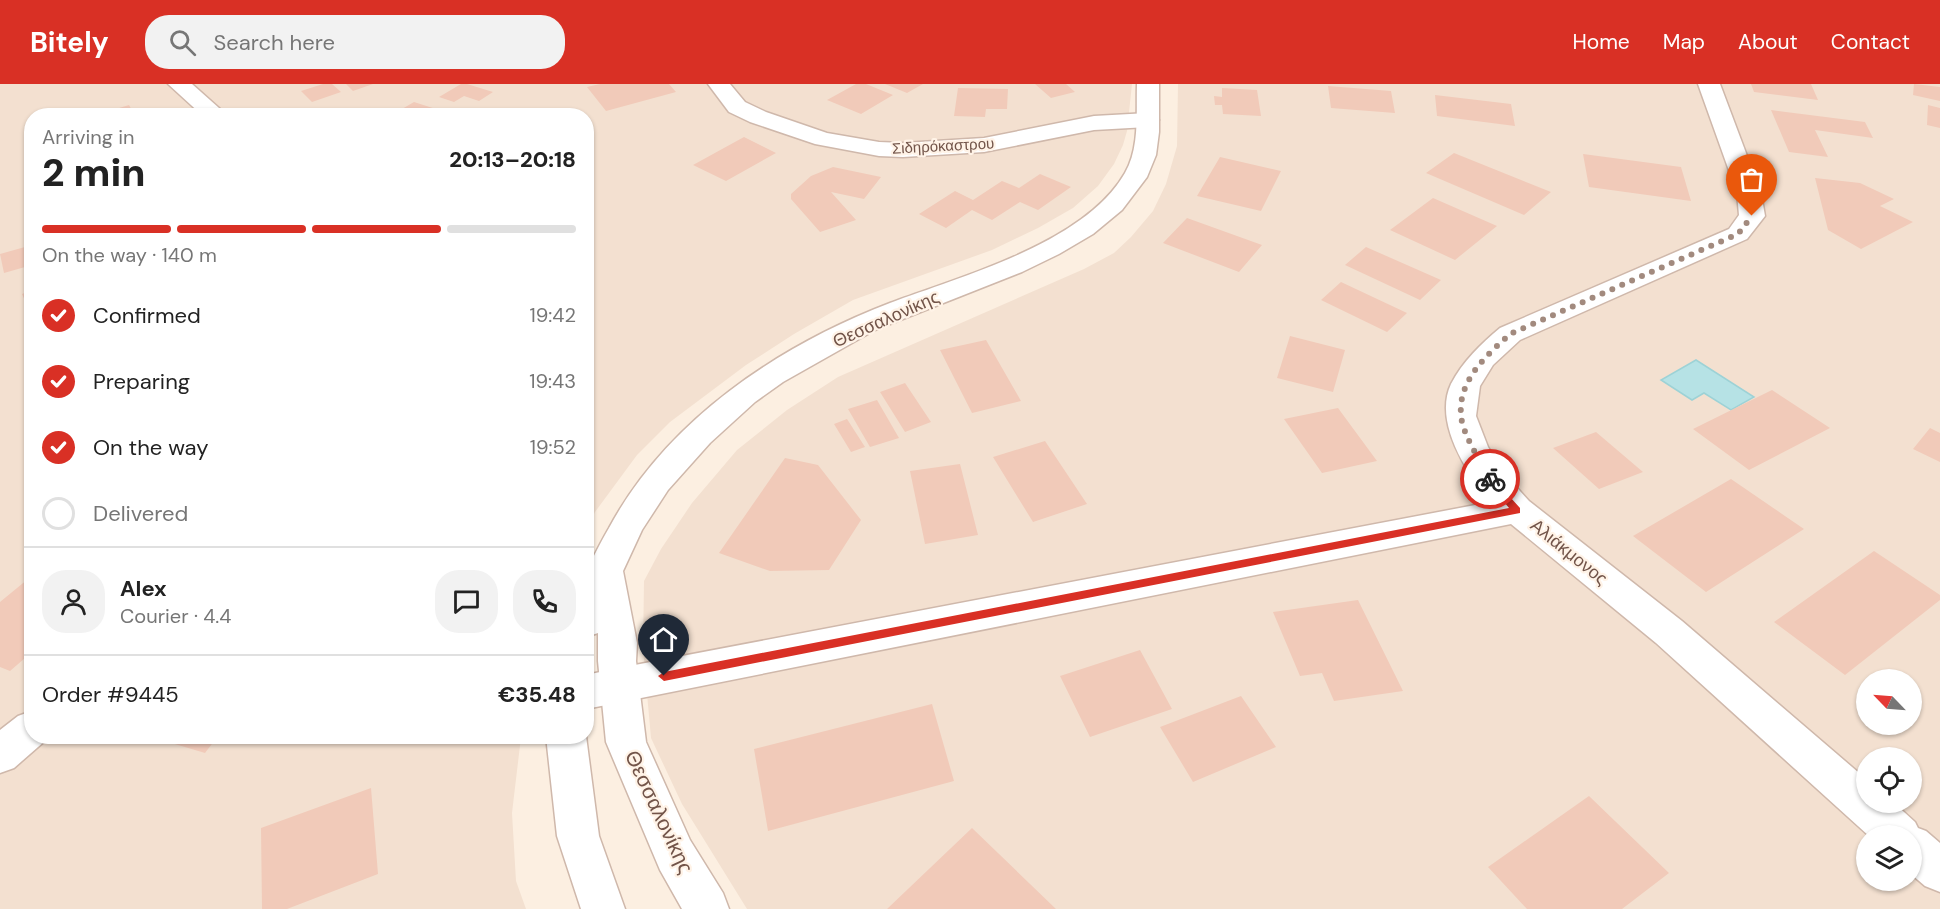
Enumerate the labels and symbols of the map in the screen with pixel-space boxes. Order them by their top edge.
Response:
street label: Σιδηρόκαστρου [891,133,995,159]
pin [1726,154,1777,216]
street label: Θεσσαλονίκης [829,285,943,353]
courier [1460,449,1520,509]
street label: Αλιάκμονος [1526,514,1613,591]
pin [638,614,689,676]
north arrow [1856,669,1922,735]
street label: Θεσσαλονίκης [618,746,700,878]

